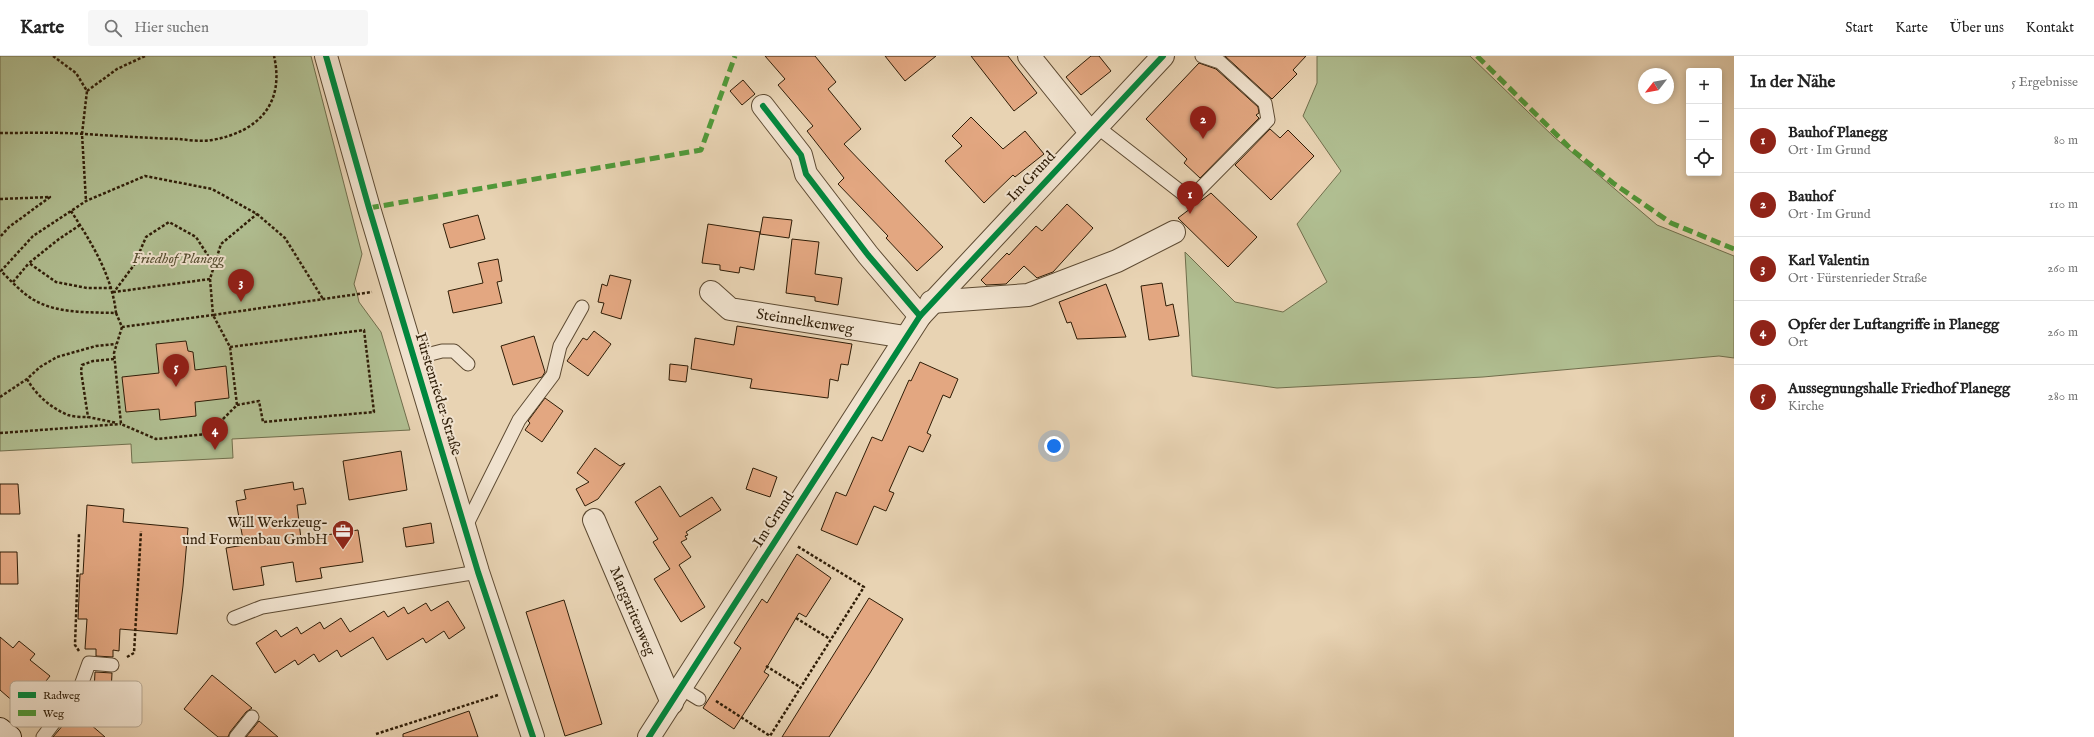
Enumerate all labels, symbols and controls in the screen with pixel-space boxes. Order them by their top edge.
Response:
search box [88,10,368,46]
text: Karte [20,16,64,40]
icon: search [102,17,124,39]
text: Hier suchen [134,18,209,37]
text: Start [1845,19,1873,37]
text: Karte [1895,19,1928,37]
text: Über uns [1950,19,2004,37]
text: Kontakt [2026,19,2074,37]
north arrow [1638,68,1674,104]
map controls [1686,68,1722,176]
button: + [1686,68,1722,104]
text: In der Nähe [1750,72,1835,93]
text: 5 Ergebnisse [2011,74,2078,91]
button: − [1686,104,1722,140]
pin: 2 [1190,106,1216,139]
text: Bauhof Planegg [1788,123,1887,142]
text: 1 [1761,132,1765,149]
text: 80 m [2054,132,2078,149]
button: locate [1686,140,1722,176]
text: Ort · Im Grund [1788,142,1871,159]
street label: Im Grund [1003,146,1060,206]
pin: 1 [1177,181,1203,214]
text: Bauhof [1788,187,1834,206]
text: 2 [1760,196,1766,213]
text: 110 m [2049,196,2078,213]
text: Ort · Im Grund [1788,206,1871,223]
park label: Friedhof Planegg [132,249,225,269]
text: Karl Valentin [1788,251,1870,270]
text: 3 [1761,260,1765,277]
text: 260 m [2047,260,2078,277]
pin: 3 [228,269,254,302]
text: Ort · Fürstenrieder Straße [1788,270,1927,287]
street label: Steinnelkenweg [755,304,856,339]
text: Opfer der Luftangriffe in Planegg [1788,315,1999,334]
text: 4 [1760,324,1766,341]
text: 260 m [2047,324,2078,341]
street label: Fürstenrieder Straße [411,330,466,458]
text: Ort [1788,334,1808,351]
pin: 5 [163,354,189,387]
text: Aussegnungshalle Friedhof Planegg [1788,379,2010,398]
text: 5 [1761,388,1765,405]
text: 280 m [2048,388,2078,405]
text: Kirche [1788,398,1824,415]
pin: 4 [202,417,228,450]
your location [1044,436,1064,456]
street label: Im Grund [748,487,799,551]
place label: Will Werkzeug- und Formenbau GmbH [182,513,328,549]
office icon: Will Werkzeug- und Formenbau GmbH [330,518,356,551]
street label: Margaritenweg [605,564,660,659]
legend [10,681,142,727]
text: Radweg [43,689,81,703]
text: Weg [43,707,65,721]

